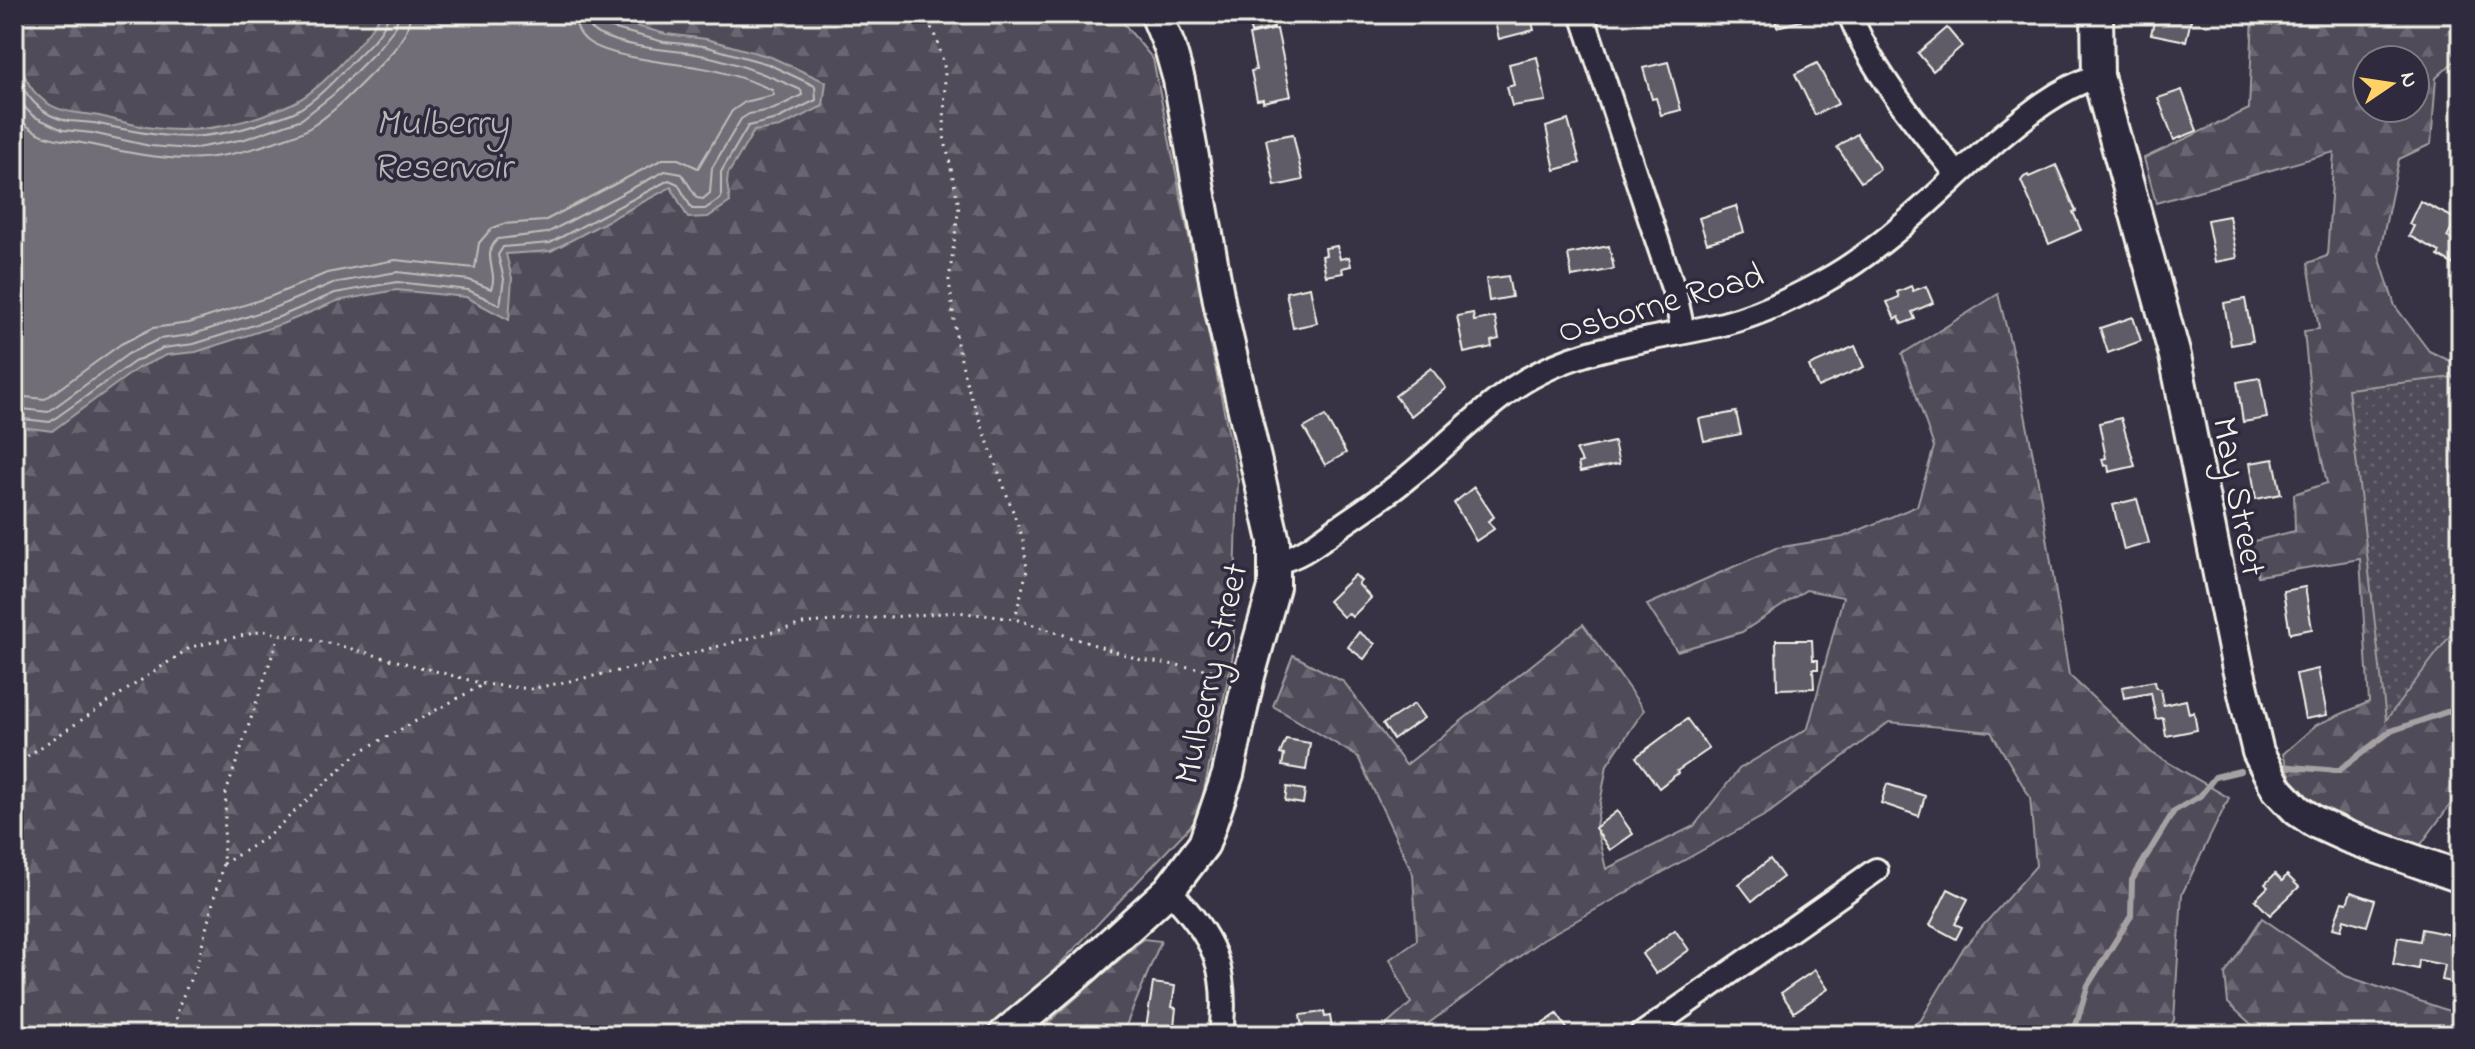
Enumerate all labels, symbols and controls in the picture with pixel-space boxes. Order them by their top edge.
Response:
north arrow [2351,44,2431,124]
text: N [2390,69,2425,91]
water label: Mulberry Reservoir [372,97,516,197]
street label: Osborne Road [1552,251,1770,360]
street label: May Street [2195,413,2278,581]
street label: Mulberry Street [1162,558,1265,790]

